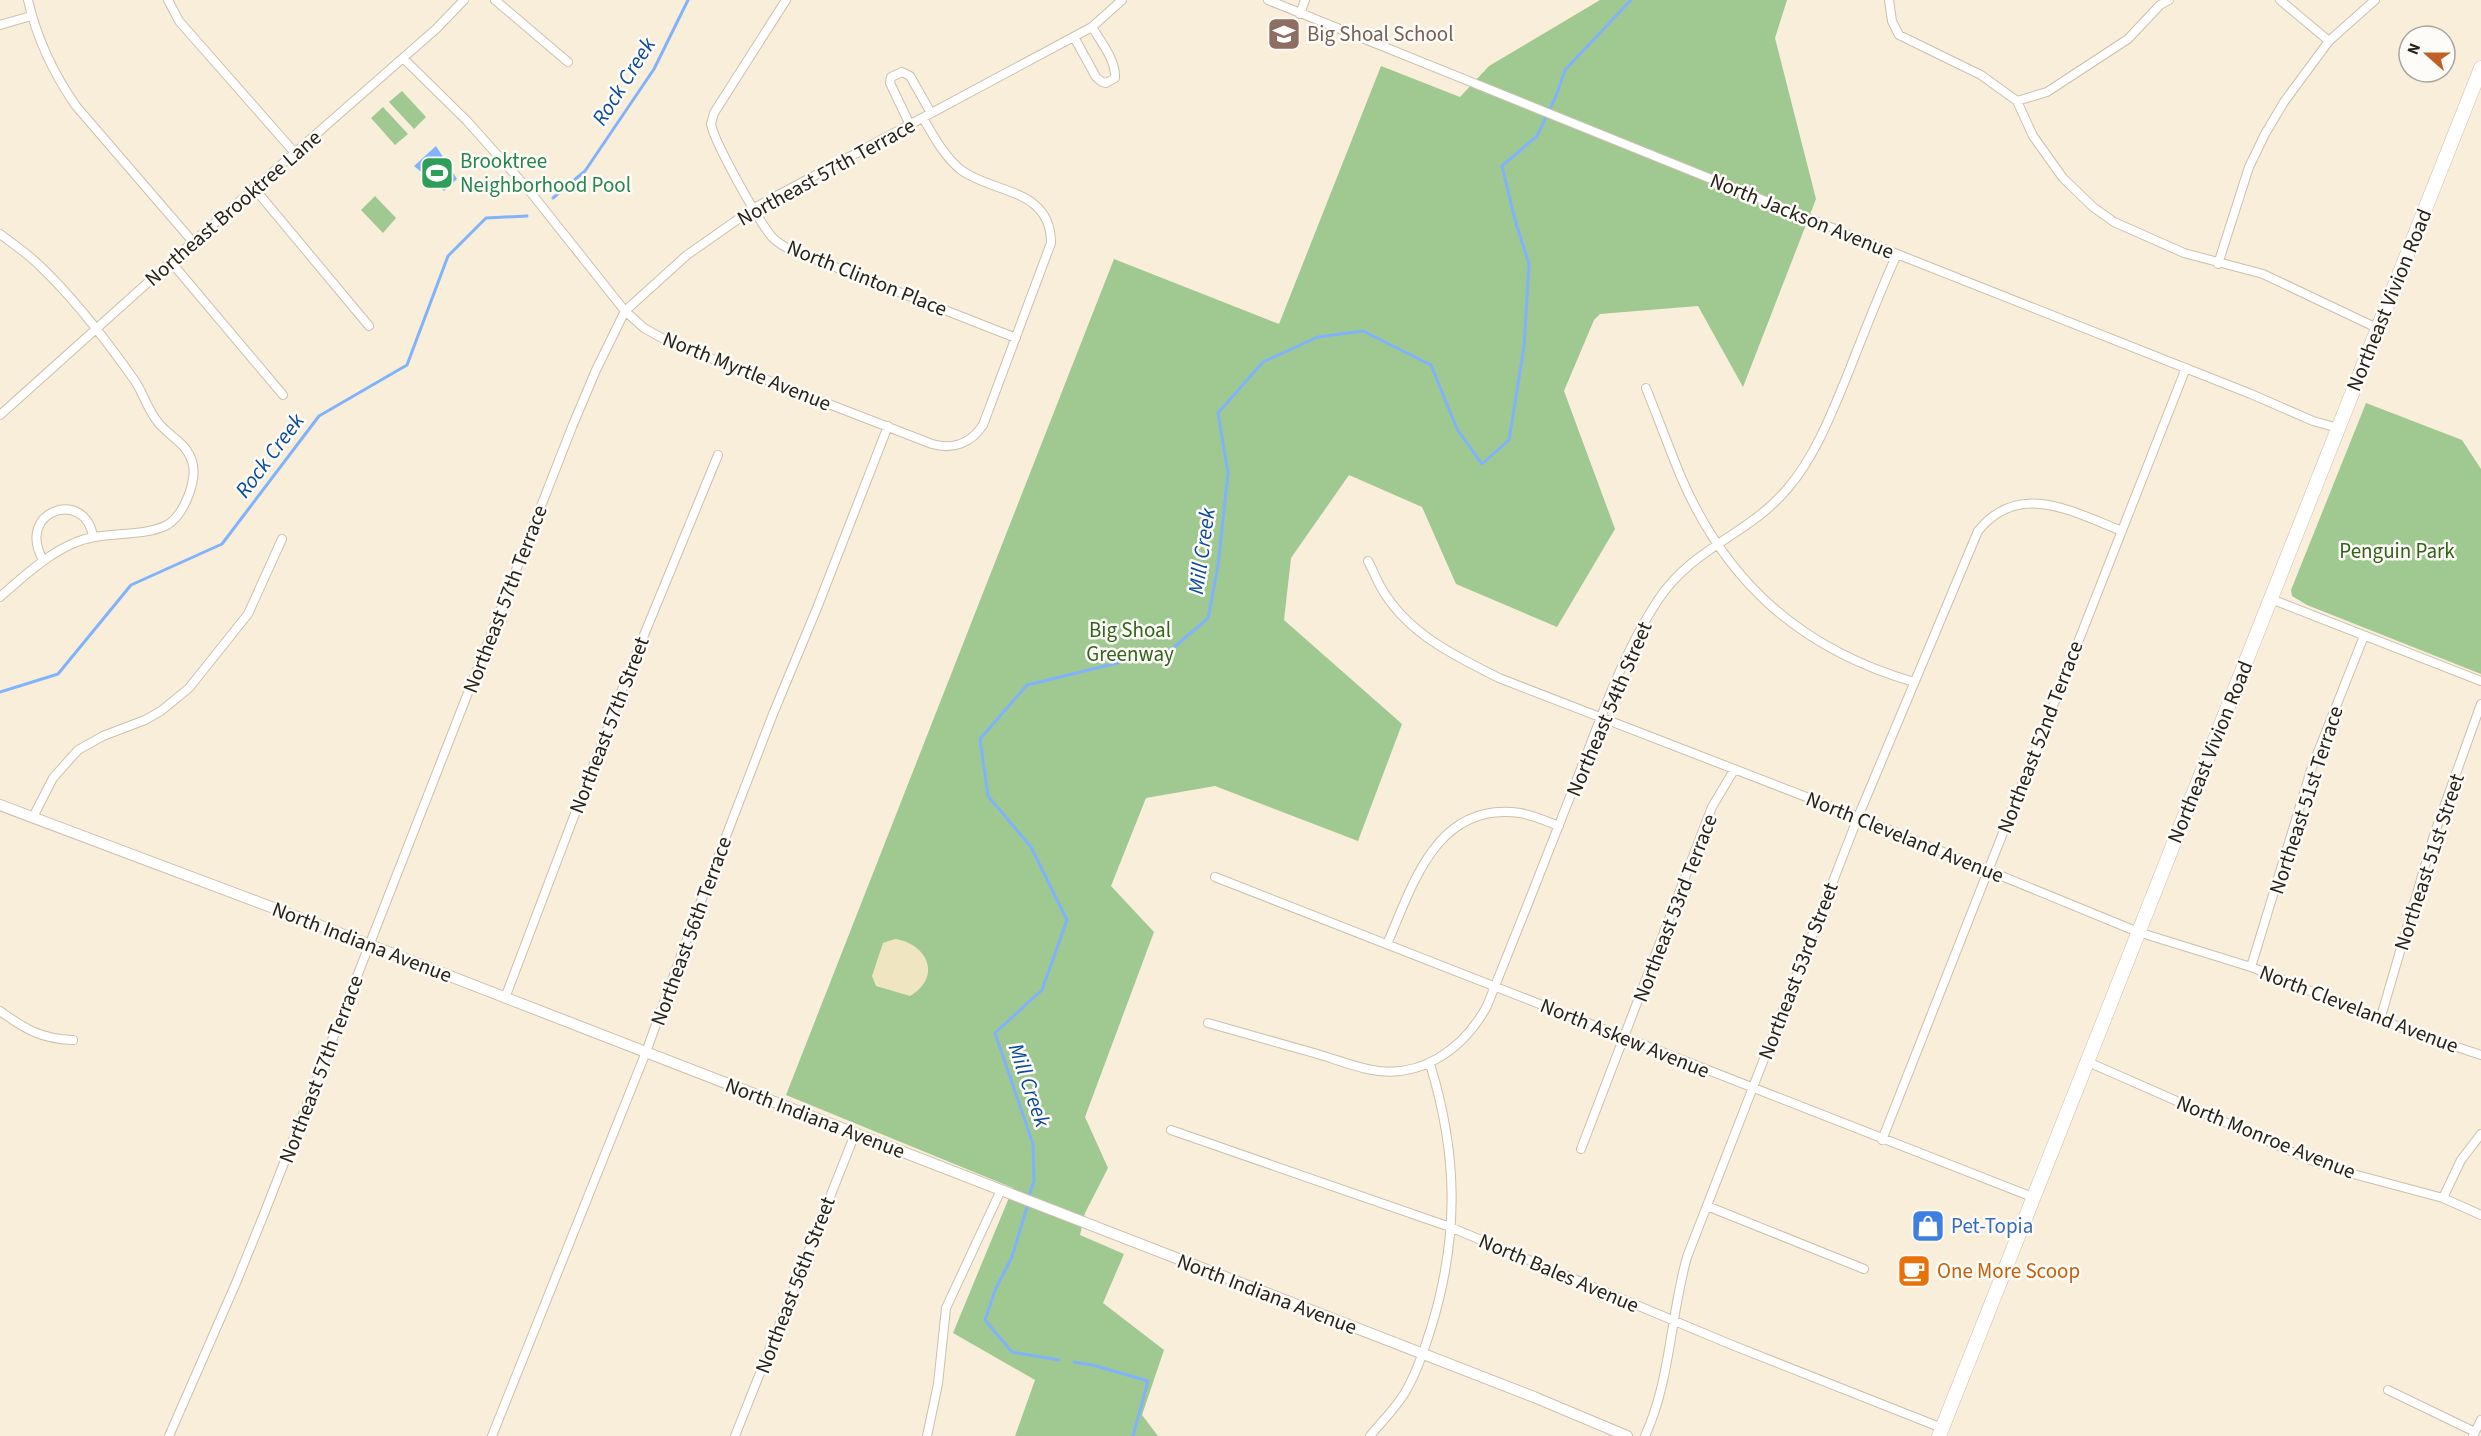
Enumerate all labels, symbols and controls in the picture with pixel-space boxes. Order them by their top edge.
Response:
school or university icon: Big Shoal School [1266,16,1302,52]
place label: Big Shoal School [1307,19,1454,49]
north arrow [2397,24,2457,84]
water label: Rock Creek [584,31,664,132]
text: N [2402,40,2426,58]
street label: Northeast 57th Terrace [732,111,920,233]
street label: Northeast Brooktree Lane [138,123,328,293]
place label: Brooktree Neighborhood Pool [460,146,631,200]
sports icon: Brooktree Neighborhood Pool [419,155,455,191]
street label: North Jackson Avenue [1705,165,1899,267]
street label: Northeast Vivion Road [2339,204,2439,396]
street label: North Clinton Place [782,232,952,324]
street label: North Myrtle Avenue [658,324,836,418]
water label: Rock Creek [227,406,313,505]
street label: Northeast 57th Terrace [455,501,555,697]
water label: Mill Creek [1180,505,1224,596]
park label: Penguin Park [2339,536,2455,566]
park label: Big Shoal Greenway [1086,615,1174,669]
street label: Northeast 54th Street [1559,617,1659,801]
street label: Northeast 57th Street [561,632,657,818]
street label: Northeast 52nd Terrace [1989,636,2091,838]
street label: Northeast Vivion Road [2160,656,2260,848]
street label: Northeast 51st Terrace [2261,702,2351,898]
street label: Northeast 51st Street [2386,770,2472,954]
street label: North Cleveland Avenue [1802,784,2008,890]
street label: Northeast 53rd Terrace [1625,810,1725,1006]
street label: Northeast 56th Terrace [643,832,739,1030]
street label: Northeast 53rd Street [1750,878,1846,1064]
street label: North Indiana Avenue [268,894,456,990]
street label: North Cleveland Avenue [2255,957,2463,1061]
street label: Northeast 57th Terrace [271,971,371,1167]
street label: North Askew Avenue [1536,990,1714,1086]
water label: Mill Creek [1000,1039,1059,1132]
street label: North Indiana Avenue [721,1070,909,1166]
street label: North Monroe Avenue [2172,1087,2360,1187]
street label: Northeast 56th Street [747,1192,843,1378]
shop icon: Pet-Topia [1910,1208,1946,1244]
place label: Pet-Topia [1951,1211,2033,1241]
street label: North Bales Avenue [1474,1226,1644,1320]
street label: North Indiana Avenue [1173,1246,1361,1342]
cafe icon: One More Scoop [1896,1253,1932,1289]
place label: One More Scoop [1937,1256,2080,1286]

